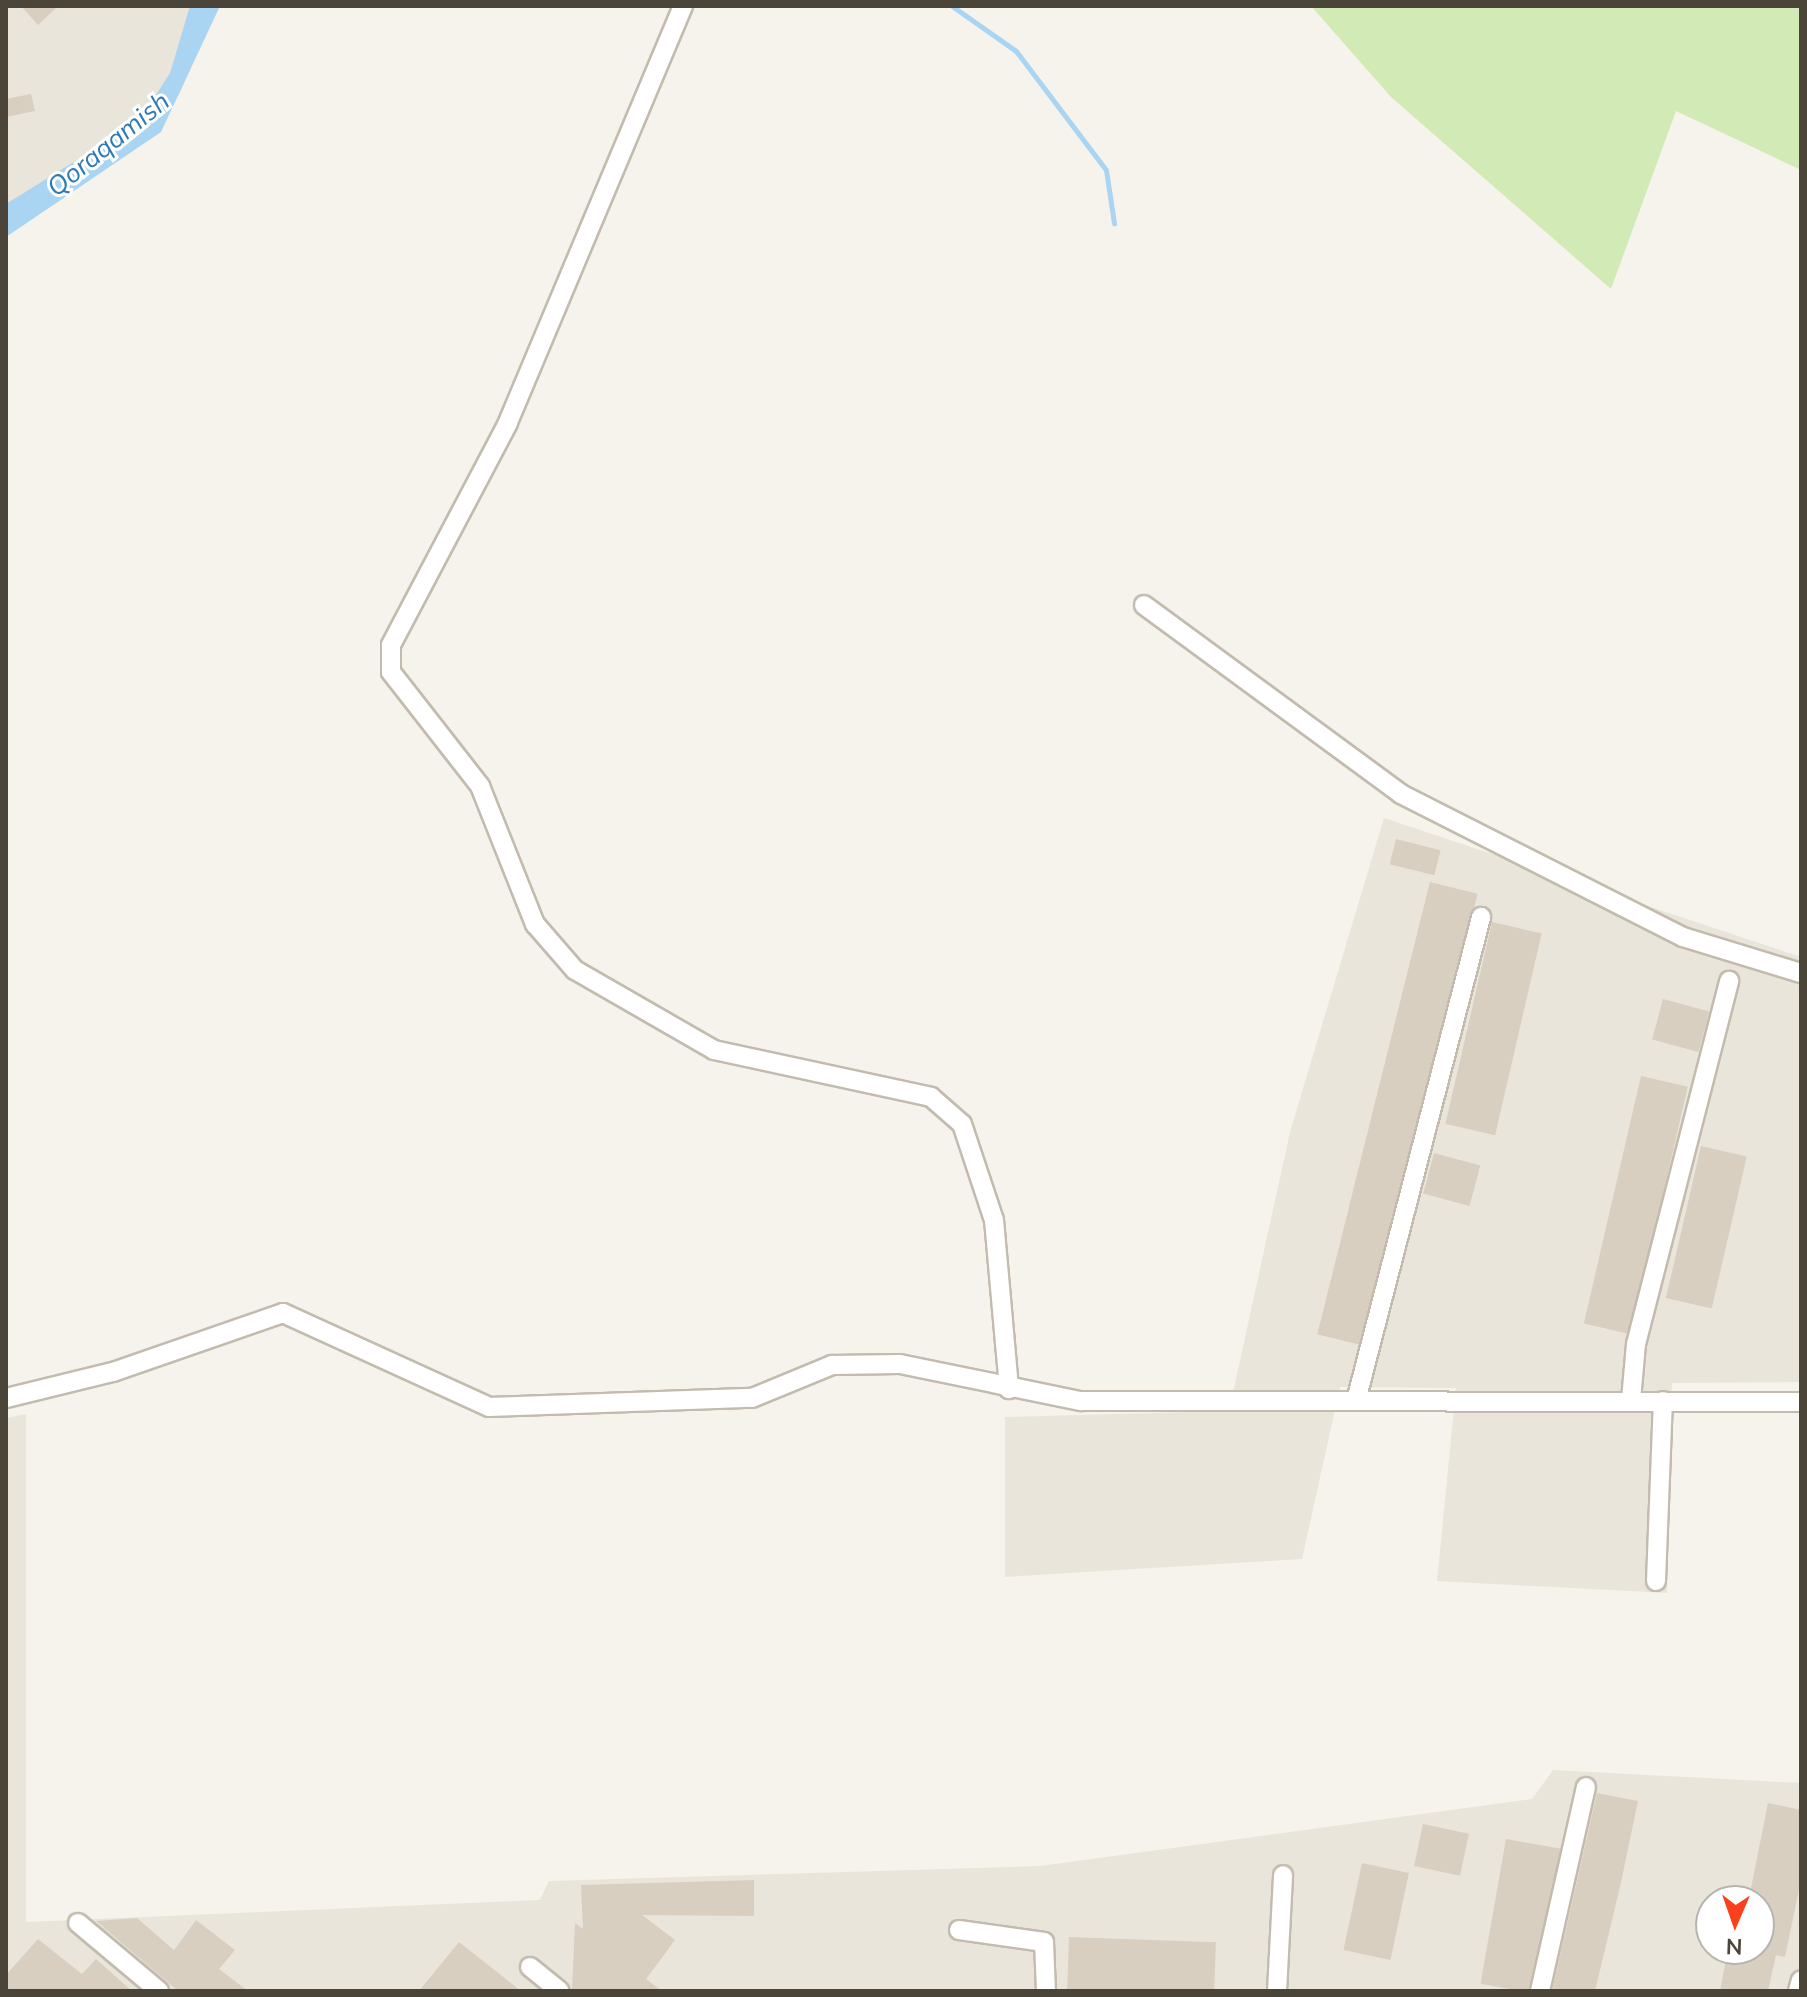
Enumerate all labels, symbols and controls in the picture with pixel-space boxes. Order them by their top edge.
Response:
water label: Qoraqamish [41,85,175,203]
north arrow [1695,1885,1775,1965]
text: N [1725,1933,1743,1961]

